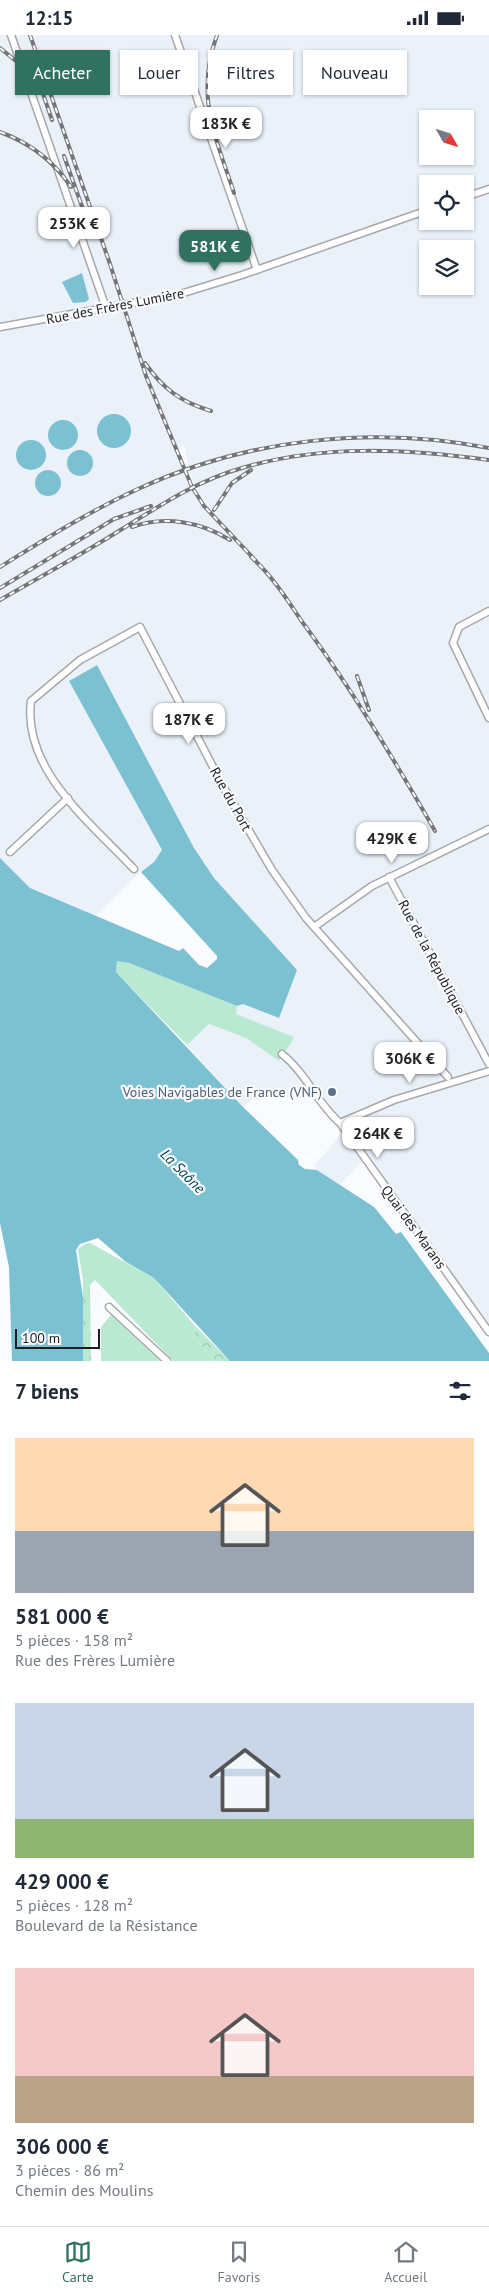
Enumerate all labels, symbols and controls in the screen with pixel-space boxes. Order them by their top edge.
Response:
text: 12:15 [25,6,73,30]
chip: Acheter [15,50,110,95]
chip: Louer [120,50,198,95]
chip: Filtres [208,50,293,95]
chip: Nouveau [303,50,407,95]
pin: 183K € [185,107,267,149]
north arrow [419,110,474,165]
map controls [419,110,474,295]
text: 183K € [201,113,251,133]
button: locate [419,175,474,230]
pin: 253K € [33,207,115,249]
text: 253K € [49,213,99,233]
pin: 581K € [174,229,256,272]
text: 581K € [190,236,240,256]
button: layers [419,240,474,295]
street label: Rue des Frères Lumière [45,284,185,328]
pin: 187K € [148,703,230,745]
text: 187K € [164,709,214,729]
street label: Rue du Port [206,764,256,834]
pin: 429K € [351,821,433,864]
text: 429K € [367,828,417,848]
street label: Rue de la République [394,897,470,1017]
pin: 306K € [369,1041,451,1084]
text: 306K € [385,1048,435,1068]
place label: Voies Navigables de France (VNF) [122,1083,322,1101]
marker: Voies Navigables de France (VNF) [326,1086,338,1098]
pin: 264K € [337,1117,419,1159]
text: 264K € [353,1123,403,1143]
water label: La Saône [157,1145,209,1197]
street label: Quai des Marans [378,1182,450,1272]
scale bar [15,1326,100,1349]
text: 100 m [22,1329,60,1347]
icon: filters [446,1377,474,1405]
text: 7 biens [15,1378,79,1405]
icon: home [200,1470,290,1560]
text: 581 000 € [15,1603,109,1630]
text: 5 pièces · 158 m² [15,1630,133,1650]
text: Rue des Frères Lumière [15,1650,175,1670]
icon: home [200,1735,290,1825]
text: 429 000 € [15,1868,109,1895]
text: 5 pièces · 128 m² [15,1895,133,1915]
text: Boulevard de la Résistance [15,1915,198,1935]
icon: home [200,2000,290,2090]
text: 306 000 € [15,2133,109,2160]
text: 3 pièces · 86 m² [15,2160,124,2180]
text: Chemin des Moulins [15,2180,153,2200]
tab: Carte [62,2238,94,2286]
tab: Favoris [218,2238,260,2286]
tab: Accueil [384,2238,427,2286]

